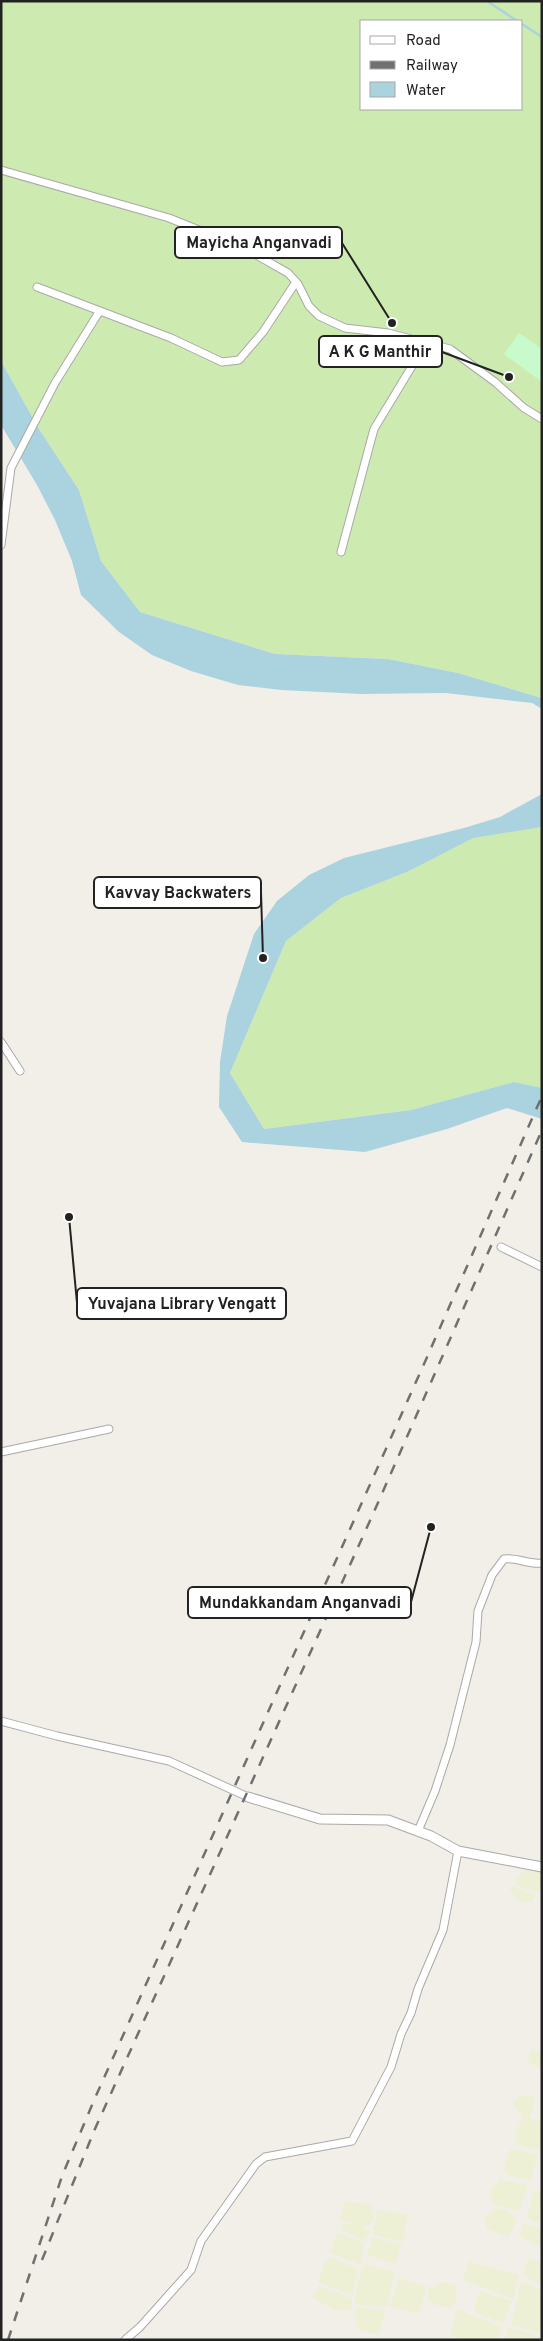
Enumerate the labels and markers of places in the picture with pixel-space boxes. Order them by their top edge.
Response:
callout: Mayicha Anganvadi [175,227,342,258]
callout: A K G Manthir [319,336,442,367]
callout: Kavvay Backwaters [94,877,261,908]
callout: Yuvajana Library Vengatt [77,1288,286,1319]
callout: Mundakkandam Anganvadi [188,1587,411,1618]

